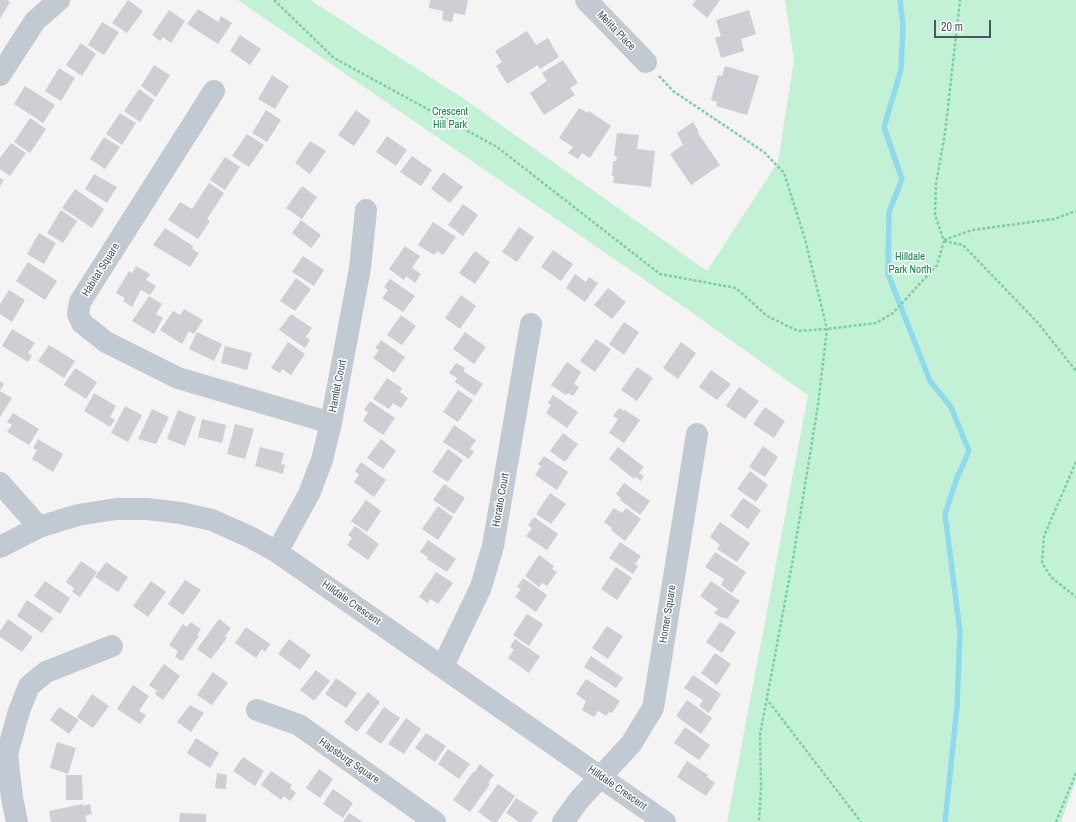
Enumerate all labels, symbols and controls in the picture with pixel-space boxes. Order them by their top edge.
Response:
street label: Melita Place [594,9,638,53]
scale bar [936,12,993,38]
text: 20 m [941,19,963,35]
park label: Crescent Hill Park [432,105,468,131]
street label: Habitat Square [79,241,123,299]
park label: Hilldale Park North [888,250,932,276]
street label: Hamlet Court [326,359,350,413]
street label: Horatio Court [490,472,512,528]
street label: Hilldale Crescent [319,578,383,628]
street label: Homer Square [657,584,679,644]
street label: Hapsburg Square [316,735,382,787]
street label: Hilldale Crescent [585,763,649,813]

